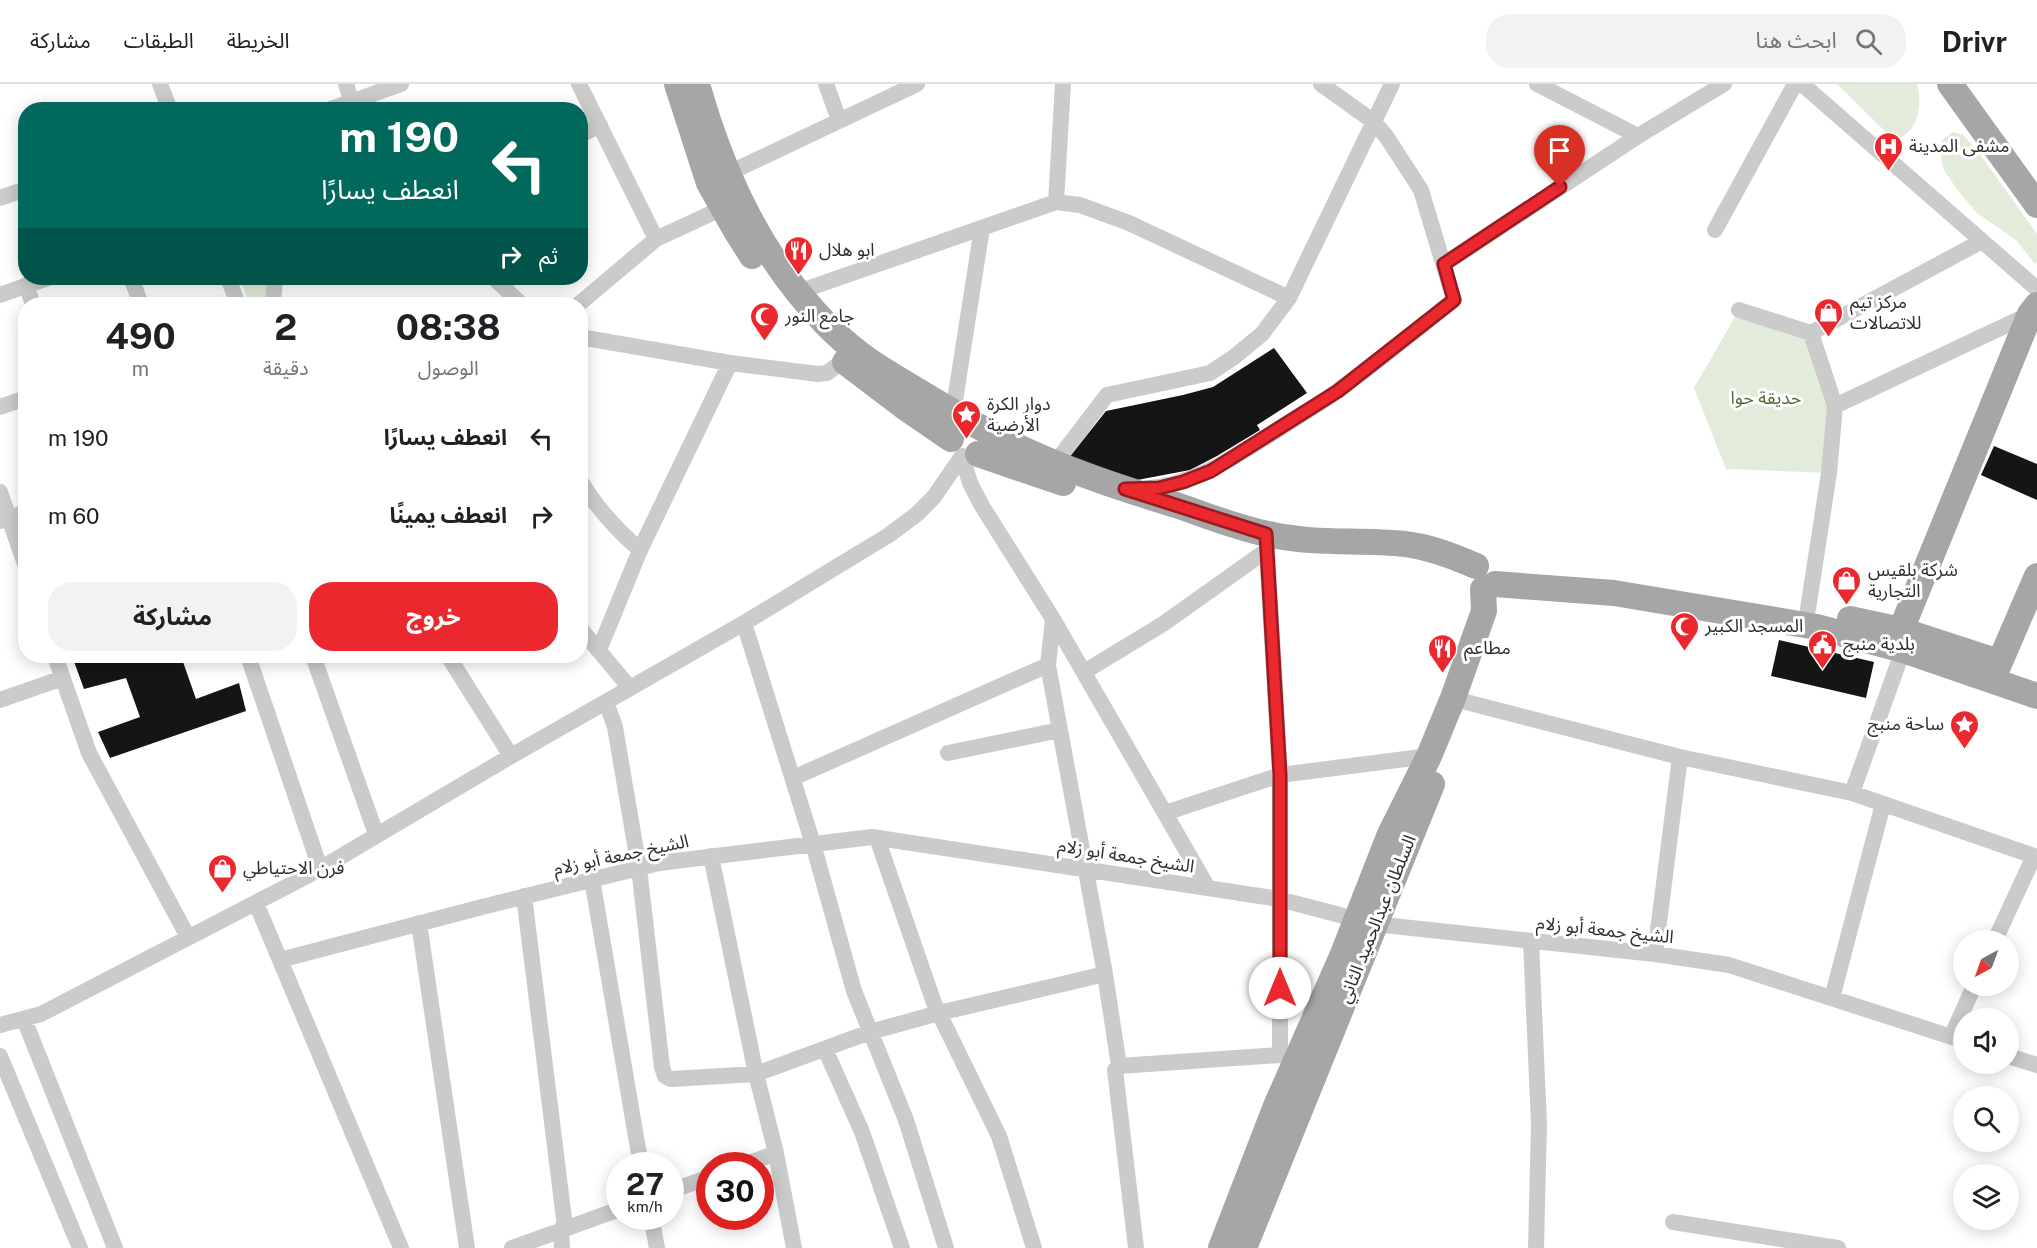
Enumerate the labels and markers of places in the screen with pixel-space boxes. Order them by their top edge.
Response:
pin [1534,125,1585,187]
hospital icon: مشفى المدينة [1872,130,1904,172]
place label: مشفى المدينة [1909,135,2010,157]
restaurant icon: ابو هلال [782,234,814,276]
place label: ابو هلال [819,239,875,261]
place label: مركز تيم للاتصالات [1850,291,1922,333]
shop icon: مركز تيم للاتصالات [1813,296,1845,338]
mosque icon: جامع النور [748,300,780,342]
place label: جامع النور [784,305,854,330]
place label: دوار الكرة الأرضية [987,393,1051,436]
place icon: دوار الكرة الأرضية [950,398,982,440]
place label: شركة بلقيس التجارية [1868,559,1958,602]
shop icon: شركة بلقيس التجارية [1831,564,1863,606]
mosque icon: المسجد الكبير [1668,610,1700,652]
place label: المسجد الكبير [1704,615,1803,637]
public building icon: بلدية منبج [1806,628,1838,670]
restaurant icon: مطاعم [1427,632,1459,674]
place label: بلدية منبج [1843,633,1915,657]
place label: مطاعم [1464,637,1511,661]
place icon: ساحة منبج [1949,708,1981,750]
place label: ساحة منبج [1867,713,1944,737]
shop icon: فرن الاحتياطي [206,852,238,894]
place label: فرن الاحتياطي [243,857,344,881]

